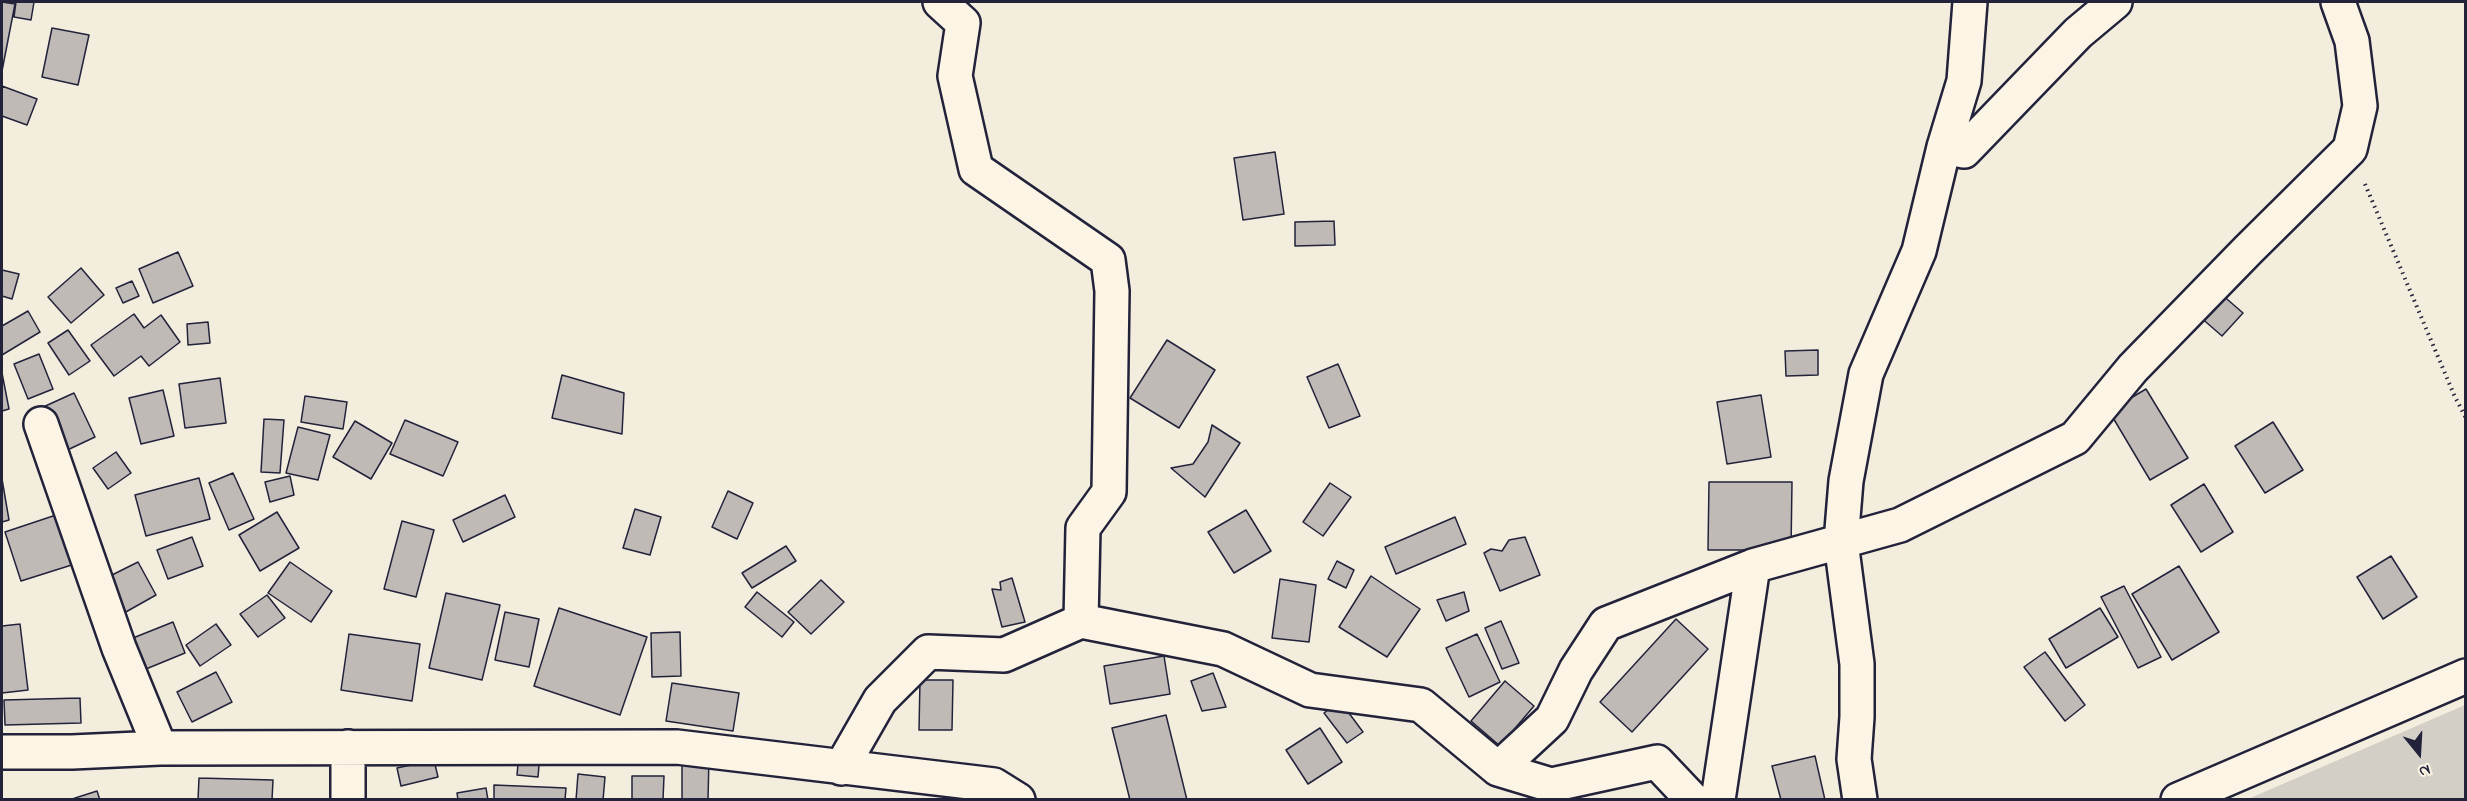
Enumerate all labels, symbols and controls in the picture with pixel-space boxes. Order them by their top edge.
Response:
north arrow [2389,723,2449,783]
text: N [2416,757,2433,783]

